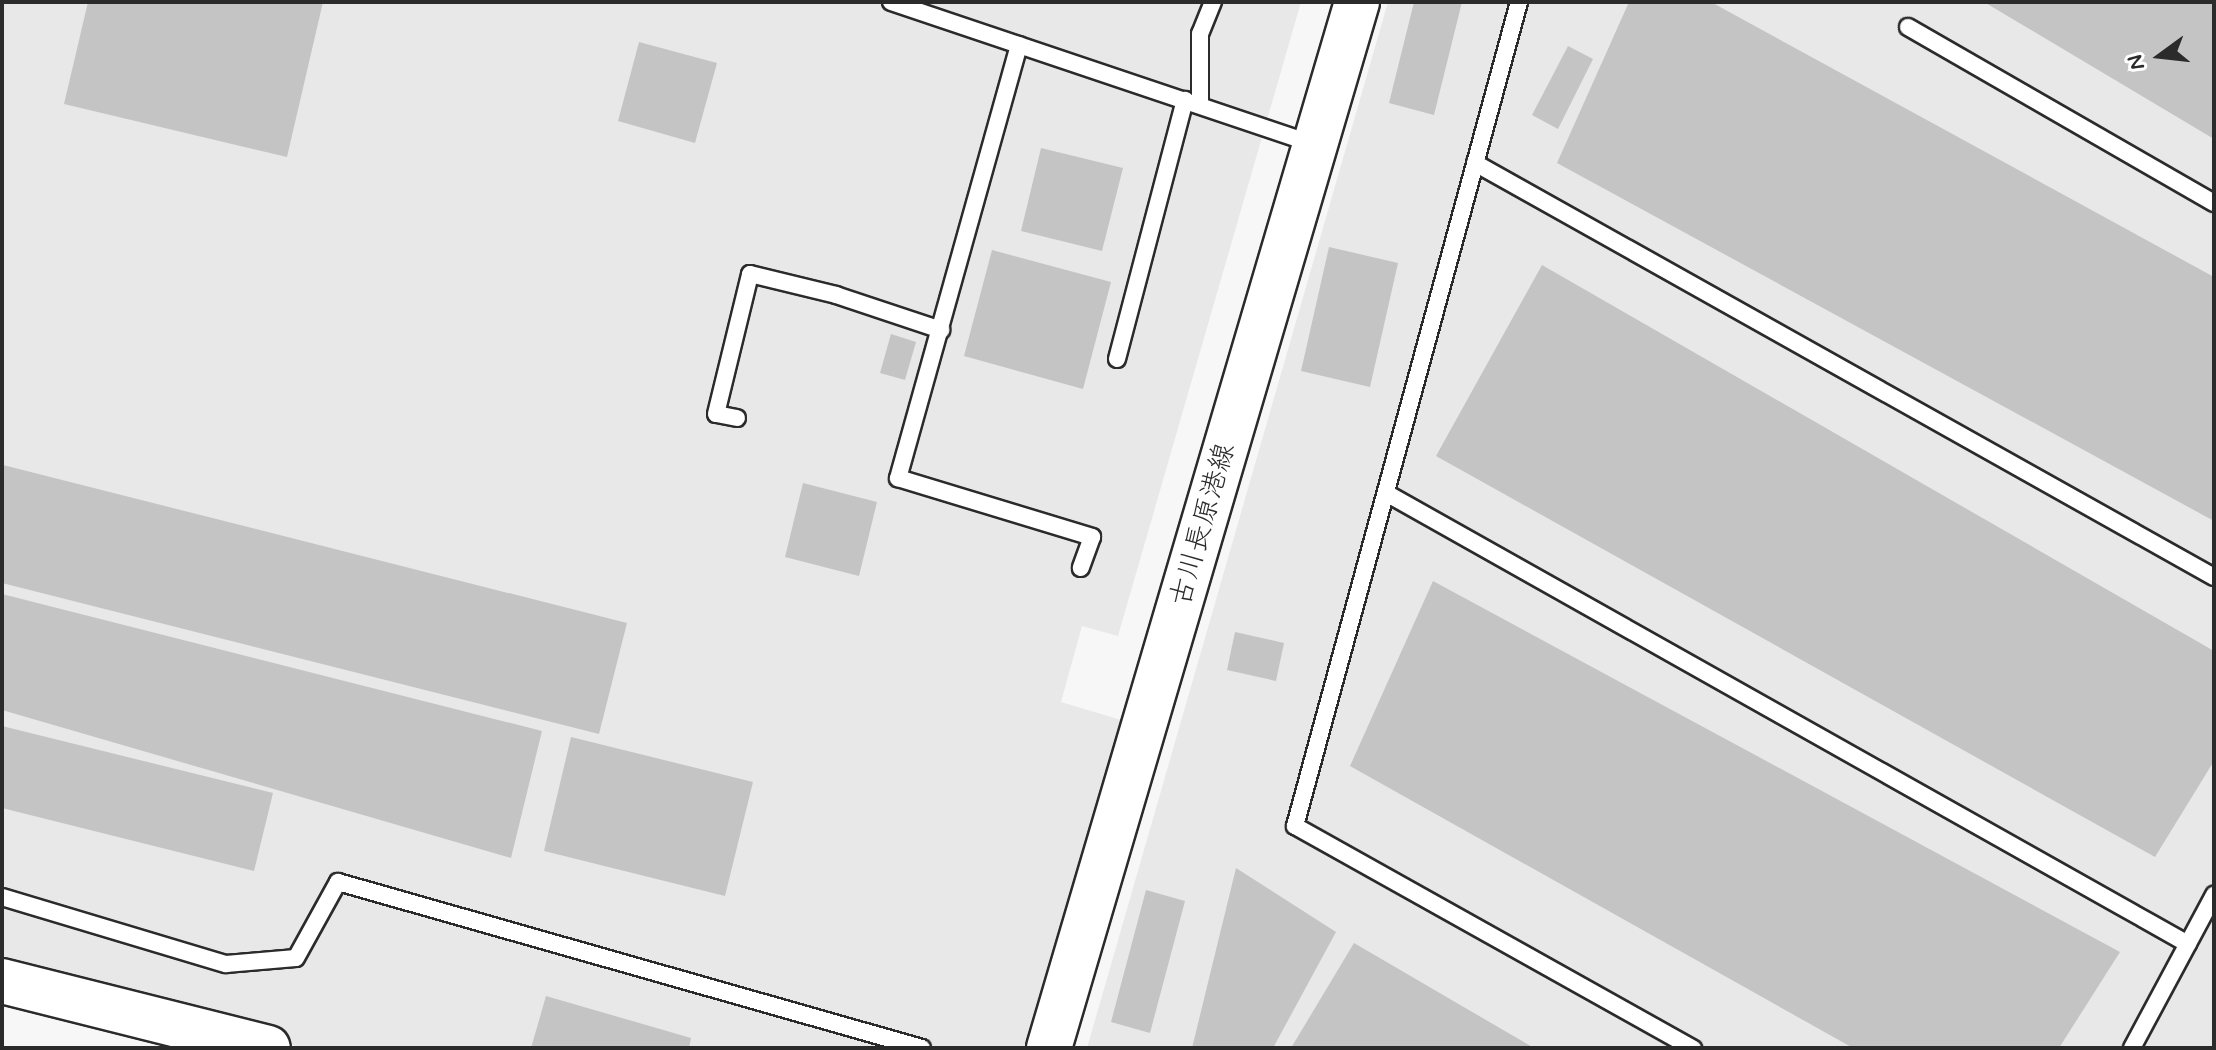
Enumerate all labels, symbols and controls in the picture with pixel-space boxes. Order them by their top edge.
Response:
north arrow [2120,16,2200,96]
text: N [2121,52,2152,73]
street label: 古川長原港線 [1165,440,1243,610]

